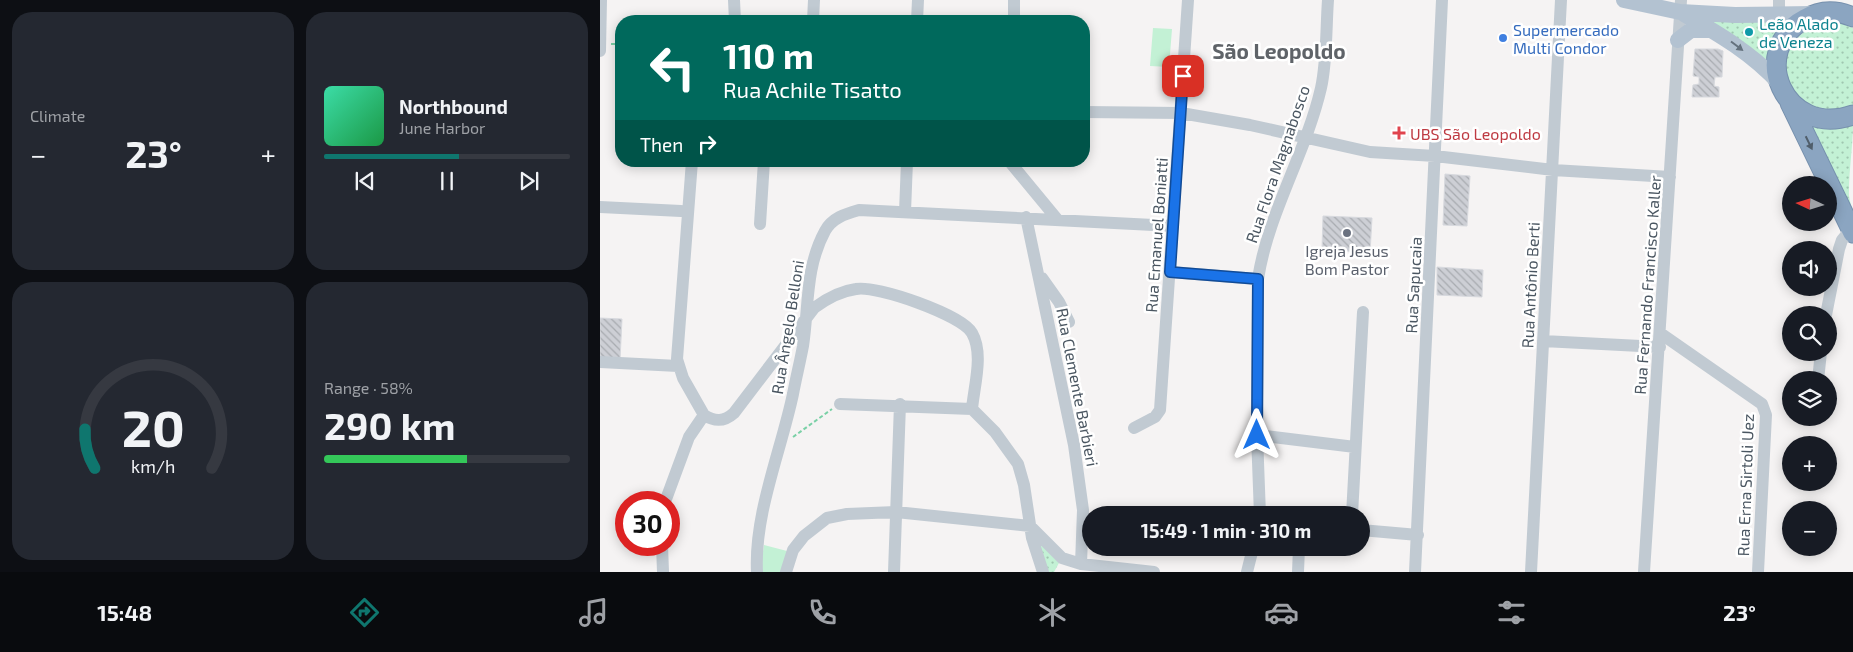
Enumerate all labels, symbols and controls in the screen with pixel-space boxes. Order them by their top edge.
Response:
place label: Leão Alado de Veneza [1759,14,1839,51]
place label: Supermercado Multi Condor [1513,20,1619,57]
marker: Leão Alado de Veneza [1743,26,1755,38]
marker: Supermercado Multi Condor [1497,32,1509,44]
text: 110 m [723,34,814,76]
icon: left [640,35,705,100]
district label: São Leopoldo [1212,38,1346,63]
one-way arrow [1730,41,1743,52]
pin [1162,55,1204,97]
icon: arrive [1169,62,1197,90]
text: Rua Achile Tisatto [723,76,902,102]
street label: Rua Flora Magnabosco [1241,83,1313,245]
text: Northbound [399,95,508,118]
text: Climate [30,106,85,125]
text: June Harbor [399,118,486,137]
place label: UBS São Leopoldo [1410,124,1541,143]
marker: UBS São Leopoldo [1392,126,1406,140]
text: 23° [125,130,182,176]
icon: right [693,130,721,158]
text: Then [640,133,683,156]
one-way arrow [1806,136,1814,150]
text: − [30,137,46,171]
text: + [261,137,276,171]
street label: Rua Emanuel Boniatti [1141,157,1171,313]
icon: previous [351,167,379,195]
icon: pause [433,167,461,195]
icon: next [515,167,543,195]
street label: Rua Fernando Francisco Kaller [1630,174,1664,395]
north arrow [1782,176,1838,231]
map controls [1782,176,1837,556]
street label: Rua Antônio Berti [1517,221,1543,349]
marker: Igreja Jesus Bom Pastor [1341,227,1353,239]
street label: Rua Sapucaia [1401,236,1425,334]
place label: Igreja Jesus Bom Pastor [1305,241,1390,278]
button: sound [1782,241,1837,296]
street label: Rua Ângelo Belloni [767,259,807,395]
street label: Rua Clemente Barbieri [1053,306,1103,468]
button: search [1782,306,1837,361]
button: layers [1782,371,1837,426]
text: Range · 58% [324,378,413,397]
text: 20 [121,395,185,457]
text: 290 km [324,402,455,448]
position arrow [1230,408,1282,460]
street label: Rua Erna Sirtoli Uez [1733,413,1757,557]
button: + [1782,436,1837,491]
text: km/h [131,455,175,477]
speed limit sign: 30 [615,491,680,556]
button: − [1782,501,1837,556]
text: 15:49 · 1 min · 310 m [1141,519,1311,542]
icon: directions [347,595,382,630]
icon: music [576,595,611,630]
icon: phone [805,595,840,630]
icon: climate [1035,595,1070,630]
icon: car [1264,595,1299,630]
icon: filters [1494,595,1529,630]
text: 15:48 [97,599,152,625]
text: 23° [1723,599,1756,625]

